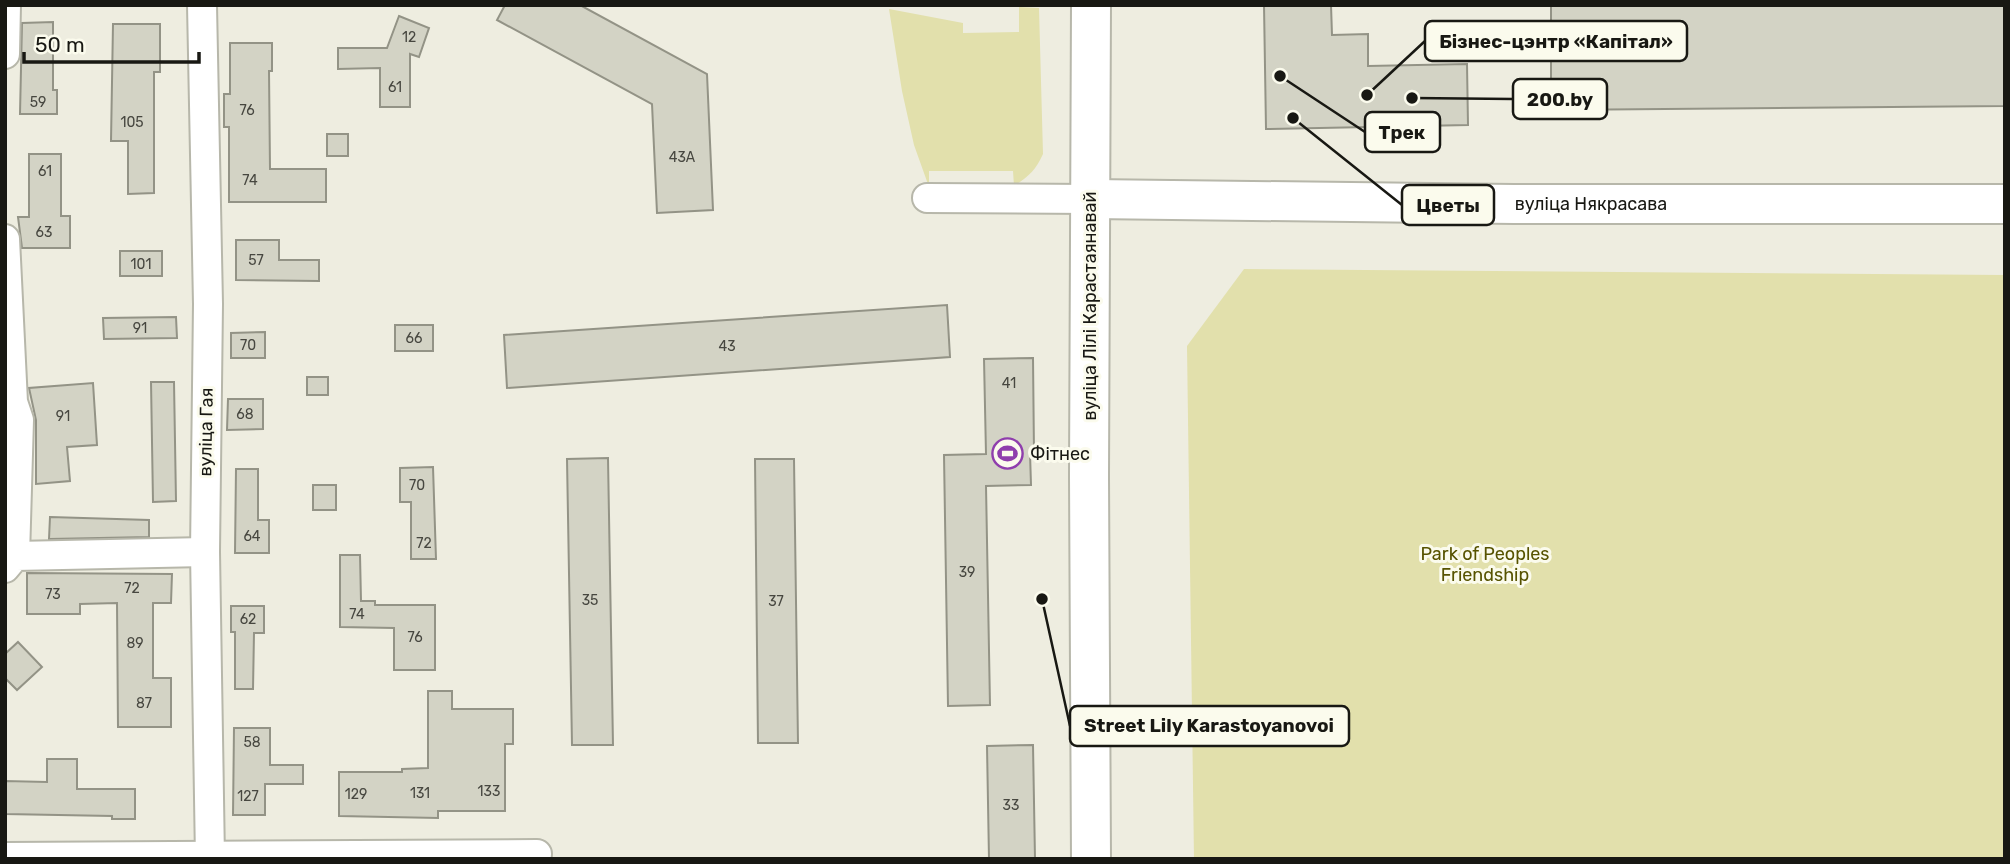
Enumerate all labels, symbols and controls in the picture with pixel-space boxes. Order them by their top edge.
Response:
scale bar [24,21,200,65]
callout: Бізнес-цэнтр «Капітал» [1425,21,1687,61]
house number: 12 [402,29,416,46]
text: Бізнес-цэнтр «Капітал» [1439,30,1673,53]
text: 50 m [35,32,85,57]
house number: 61 [388,79,402,96]
callout: 200.by [1513,79,1607,119]
text: 200.by [1527,88,1594,111]
house number: 59 [30,94,46,111]
house number: 76 [239,102,255,119]
callout: Трек [1365,112,1440,152]
house number: 105 [120,114,144,131]
text: Трек [1379,121,1426,144]
house number: 43А [669,149,696,166]
house number: 61 [38,163,52,180]
house number: 74 [242,172,258,189]
callout: Цветы [1402,185,1494,225]
street label: вуліца Лілі Карастаянавай [1079,192,1101,420]
street label: вуліца Някрасава [1515,193,1667,215]
text: Цветы [1416,194,1480,217]
house number: 63 [36,224,52,241]
house number: 57 [248,252,264,269]
house number: 101 [131,256,151,273]
house number: 91 [133,320,147,337]
house number: 66 [406,330,422,347]
house number: 70 [240,337,256,354]
house number: 43 [718,338,736,355]
house number: 41 [1002,375,1016,392]
street label: вуліца Гая [194,387,218,477]
house number: 68 [236,406,254,423]
house number: 91 [56,408,70,425]
sports icon: Фітнес [990,437,1024,471]
place label: Фітнес [1030,443,1090,465]
house number: 70 [409,477,425,494]
house number: 64 [243,528,261,545]
house number: 72 [416,535,432,552]
park label: Park of Peoples Friendship [1420,543,1550,586]
house number: 39 [959,564,975,581]
house number: 72 [124,580,140,597]
house number: 73 [45,586,61,603]
house number: 35 [582,592,598,609]
house number: 37 [768,593,784,610]
house number: 74 [349,606,365,623]
house number: 62 [240,611,256,628]
house number: 76 [407,629,423,646]
house number: 89 [126,635,144,652]
house number: 87 [136,695,152,712]
callout: Street Lily Karastoyanovoi [1070,706,1349,746]
text: Street Lily Karastoyanovoi [1084,714,1334,737]
house number: 58 [243,734,261,751]
house number: 133 [478,783,500,800]
house number: 131 [410,785,430,802]
house number: 129 [345,786,367,803]
house number: 127 [237,788,259,805]
house number: 33 [1003,797,1019,814]

